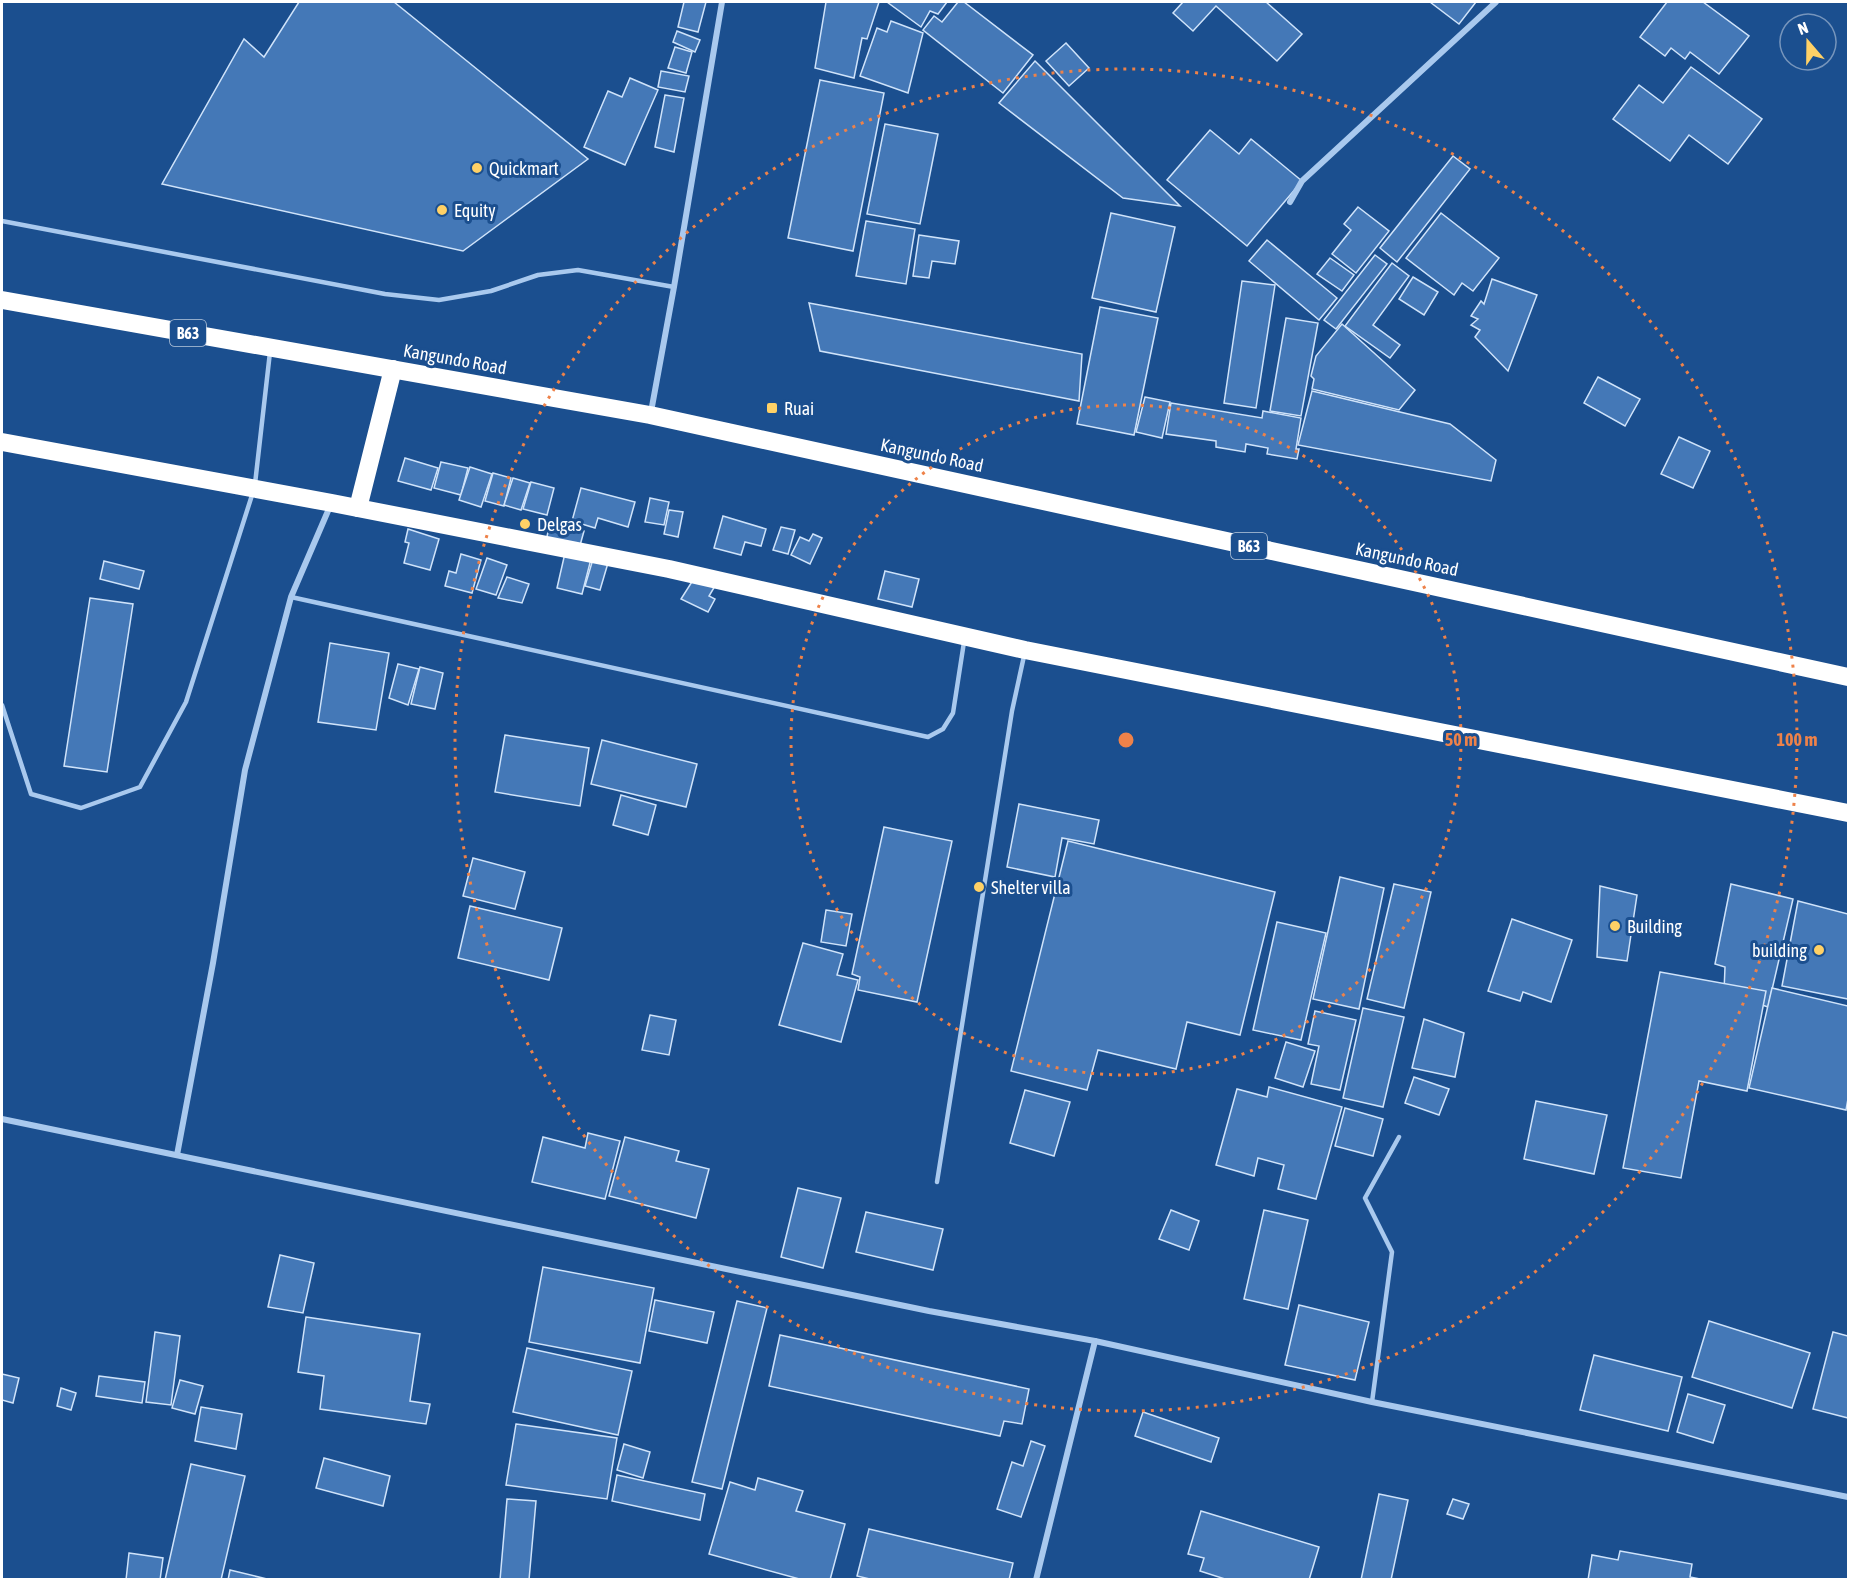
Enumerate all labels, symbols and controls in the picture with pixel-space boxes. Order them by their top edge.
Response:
north arrow [1778,12,1838,72]
text: N [1795,18,1810,38]
place label: Quickmart [489,158,559,179]
marker: Quickmart [470,161,484,175]
place label: Equity [454,200,496,221]
marker: Equity [435,203,449,217]
road number: B63 [170,320,206,346]
street label: Kangundo Road [402,340,508,378]
place label: Ruai [784,398,814,419]
marker: Ruai [765,401,779,415]
street label: Kangundo Road [879,434,985,476]
place label: Delgas [537,514,582,535]
marker: Delgas [518,517,532,531]
road number: B63 [1231,533,1267,559]
street label: Kangundo Road [1354,538,1460,580]
text: 50 m [1445,729,1477,750]
text: 100 m [1777,729,1817,750]
centre of rings [1116,730,1136,750]
place label: Shelter villa [991,877,1071,898]
marker: Shelter villa [972,880,986,894]
place label: Building [1627,916,1682,937]
marker: Building [1608,919,1622,933]
place label: building [1752,940,1807,961]
marker: building [1812,943,1826,957]

